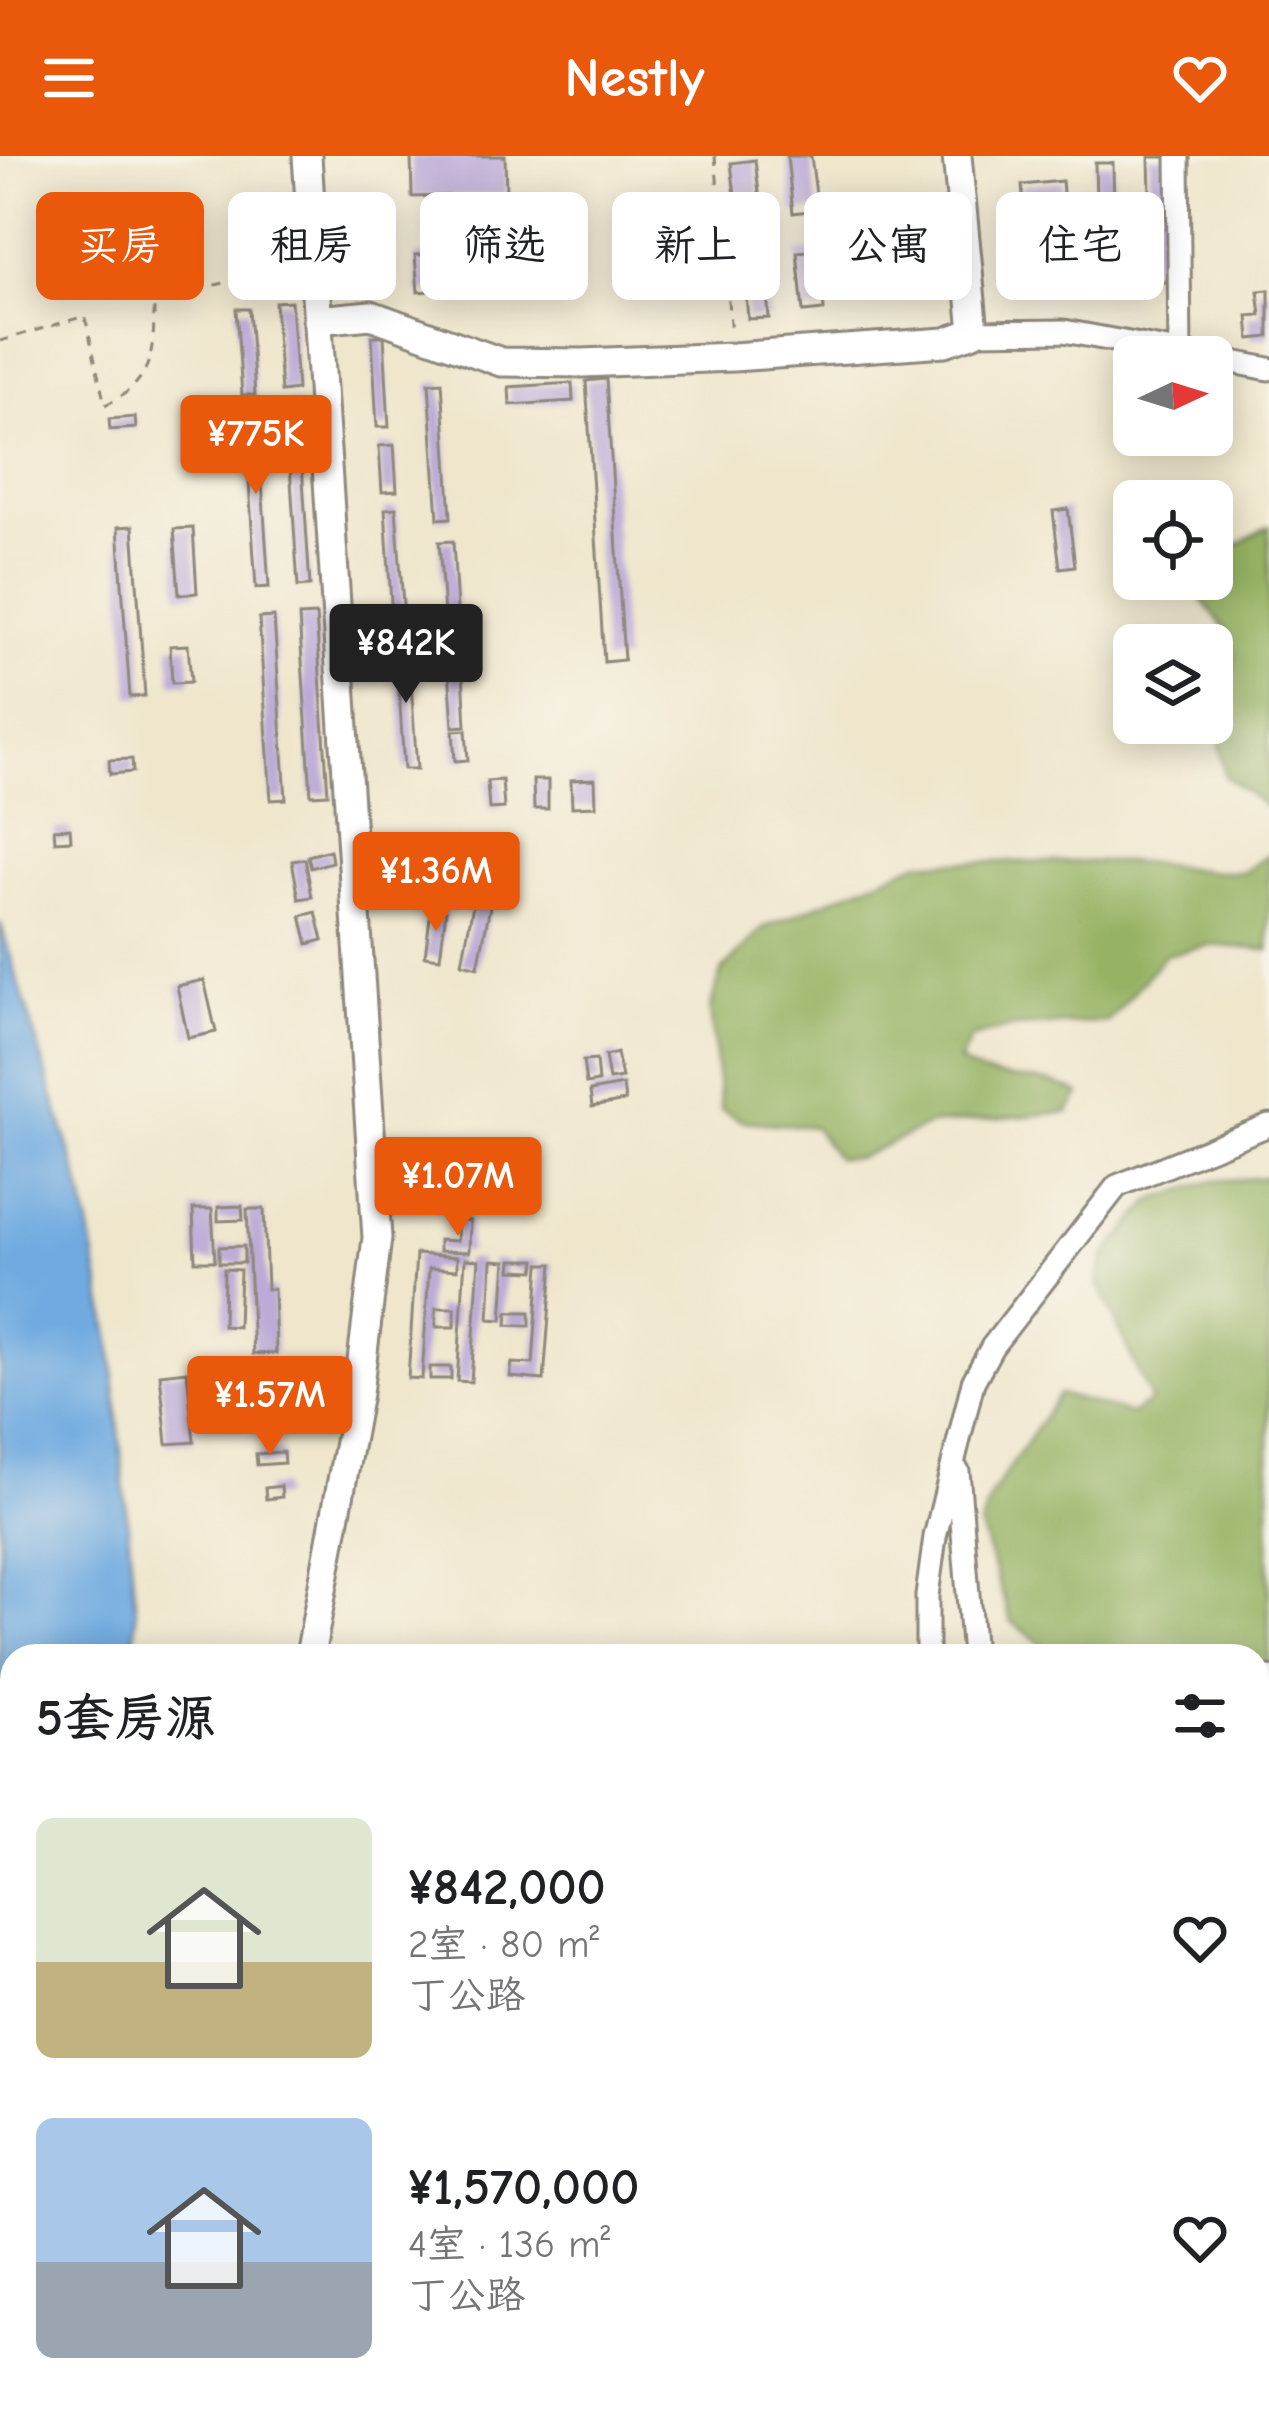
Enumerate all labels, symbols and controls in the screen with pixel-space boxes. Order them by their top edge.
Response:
icon: menu [36,45,102,111]
icon: heart [1167,45,1233,111]
text: Nestly [565,47,704,110]
chip: 买房 [36,192,204,300]
chip: 租房 [228,192,396,300]
chip: 筛选 [420,192,588,300]
chip: 新上 [612,192,780,300]
chip: 公寓 [804,192,972,300]
chip: 住宅 [996,192,1164,300]
north arrow [1113,336,1233,456]
map controls [1113,336,1233,744]
pin: ¥775K [172,395,340,497]
text: ¥775K [208,411,304,456]
button: locate [1113,480,1233,600]
pin: ¥842K [322,604,490,706]
text: ¥842K [357,620,455,665]
button: layers [1113,624,1233,744]
pin: ¥1.36M [338,832,534,934]
text: ¥1.36M [380,848,492,893]
pin: ¥1.07M [360,1137,556,1239]
text: ¥1.07M [402,1153,514,1198]
pin: ¥1.57M [172,1356,368,1458]
text: ¥1.57M [214,1372,326,1417]
icon: filters [1167,1683,1233,1749]
text: 5套房源 [36,1689,216,1748]
text: ¥842,000 [408,1858,606,1917]
icon: home [132,1866,276,2010]
icon: heart [1167,1905,1233,1971]
text: 2室 · 80 m² [408,1922,599,1967]
text: 丁公路 [408,1973,525,2018]
text: ¥1,570,000 [408,2158,639,2217]
icon: home [132,2166,276,2310]
icon: heart [1167,2205,1233,2271]
text: 4室 · 136 m² [408,2222,610,2267]
text: 丁公路 [408,2273,525,2318]

